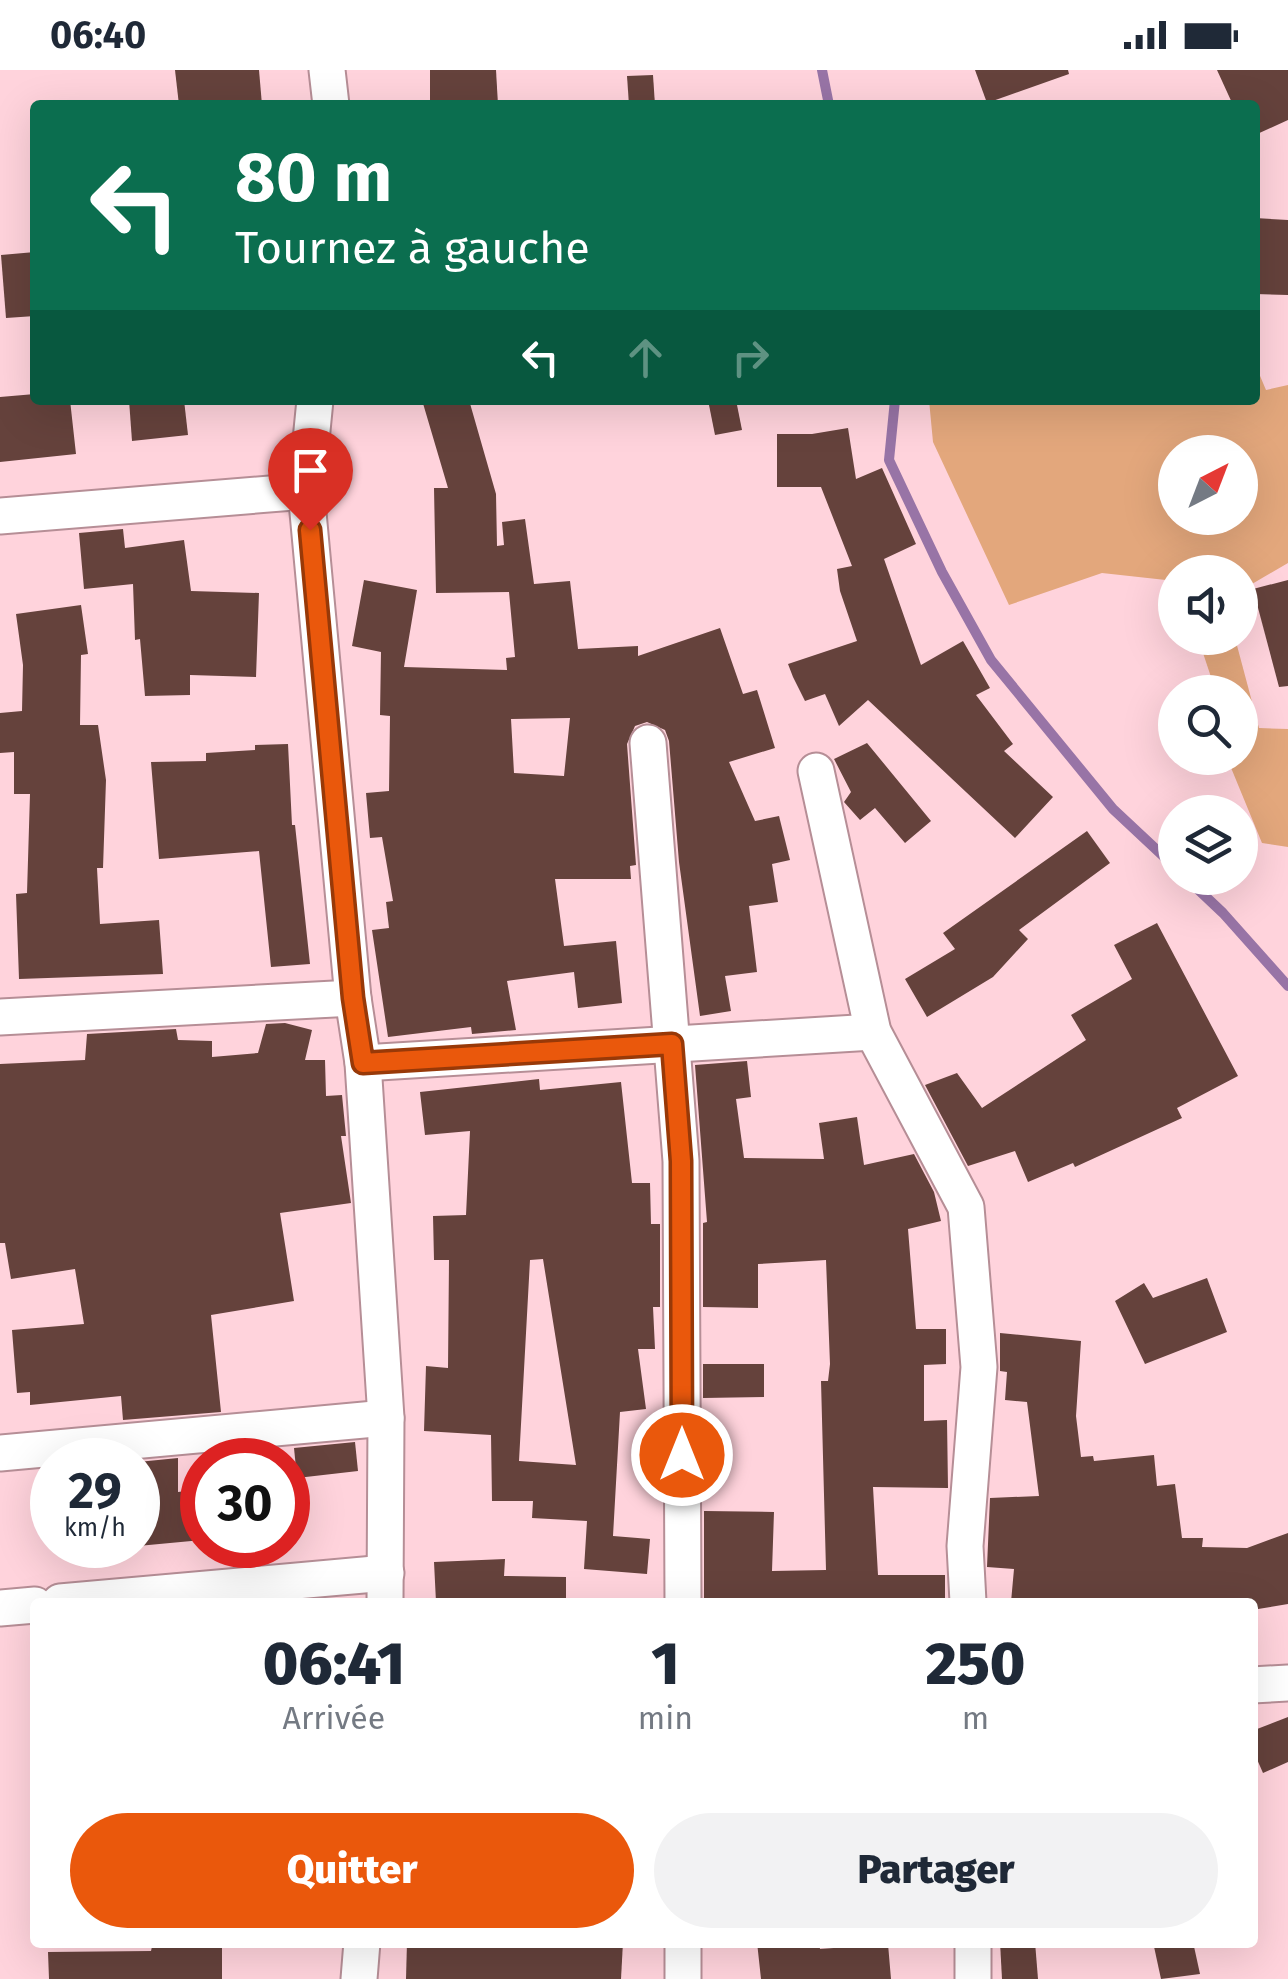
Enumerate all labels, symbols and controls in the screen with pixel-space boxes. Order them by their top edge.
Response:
text: 06:40 [50,12,146,58]
text: 80 m [235,136,392,220]
icon: left [70,140,200,270]
text: Tournez à gauche [235,221,590,275]
icon: left [513,330,568,385]
icon: ahead [618,330,673,385]
icon: right [723,330,778,385]
pin [268,428,353,531]
north arrow [1158,435,1258,535]
map controls [1158,435,1258,895]
icon: arrive [283,443,338,498]
button: sound [1158,555,1258,655]
button: search [1158,675,1258,775]
button: layers [1158,795,1258,895]
position arrow [630,1403,734,1507]
speed limit sign: 30 [180,1438,310,1568]
text: 29 [68,1461,122,1521]
text: km/h [64,1513,126,1543]
text: 06:41 [263,1628,405,1700]
text: 1 [651,1628,680,1700]
text: 250 [926,1628,1025,1700]
text: Arrivée [283,1699,385,1737]
text: min [638,1699,693,1737]
text: m [962,1699,989,1737]
button: Quitter [70,1813,634,1928]
button: Partager [654,1813,1218,1928]

